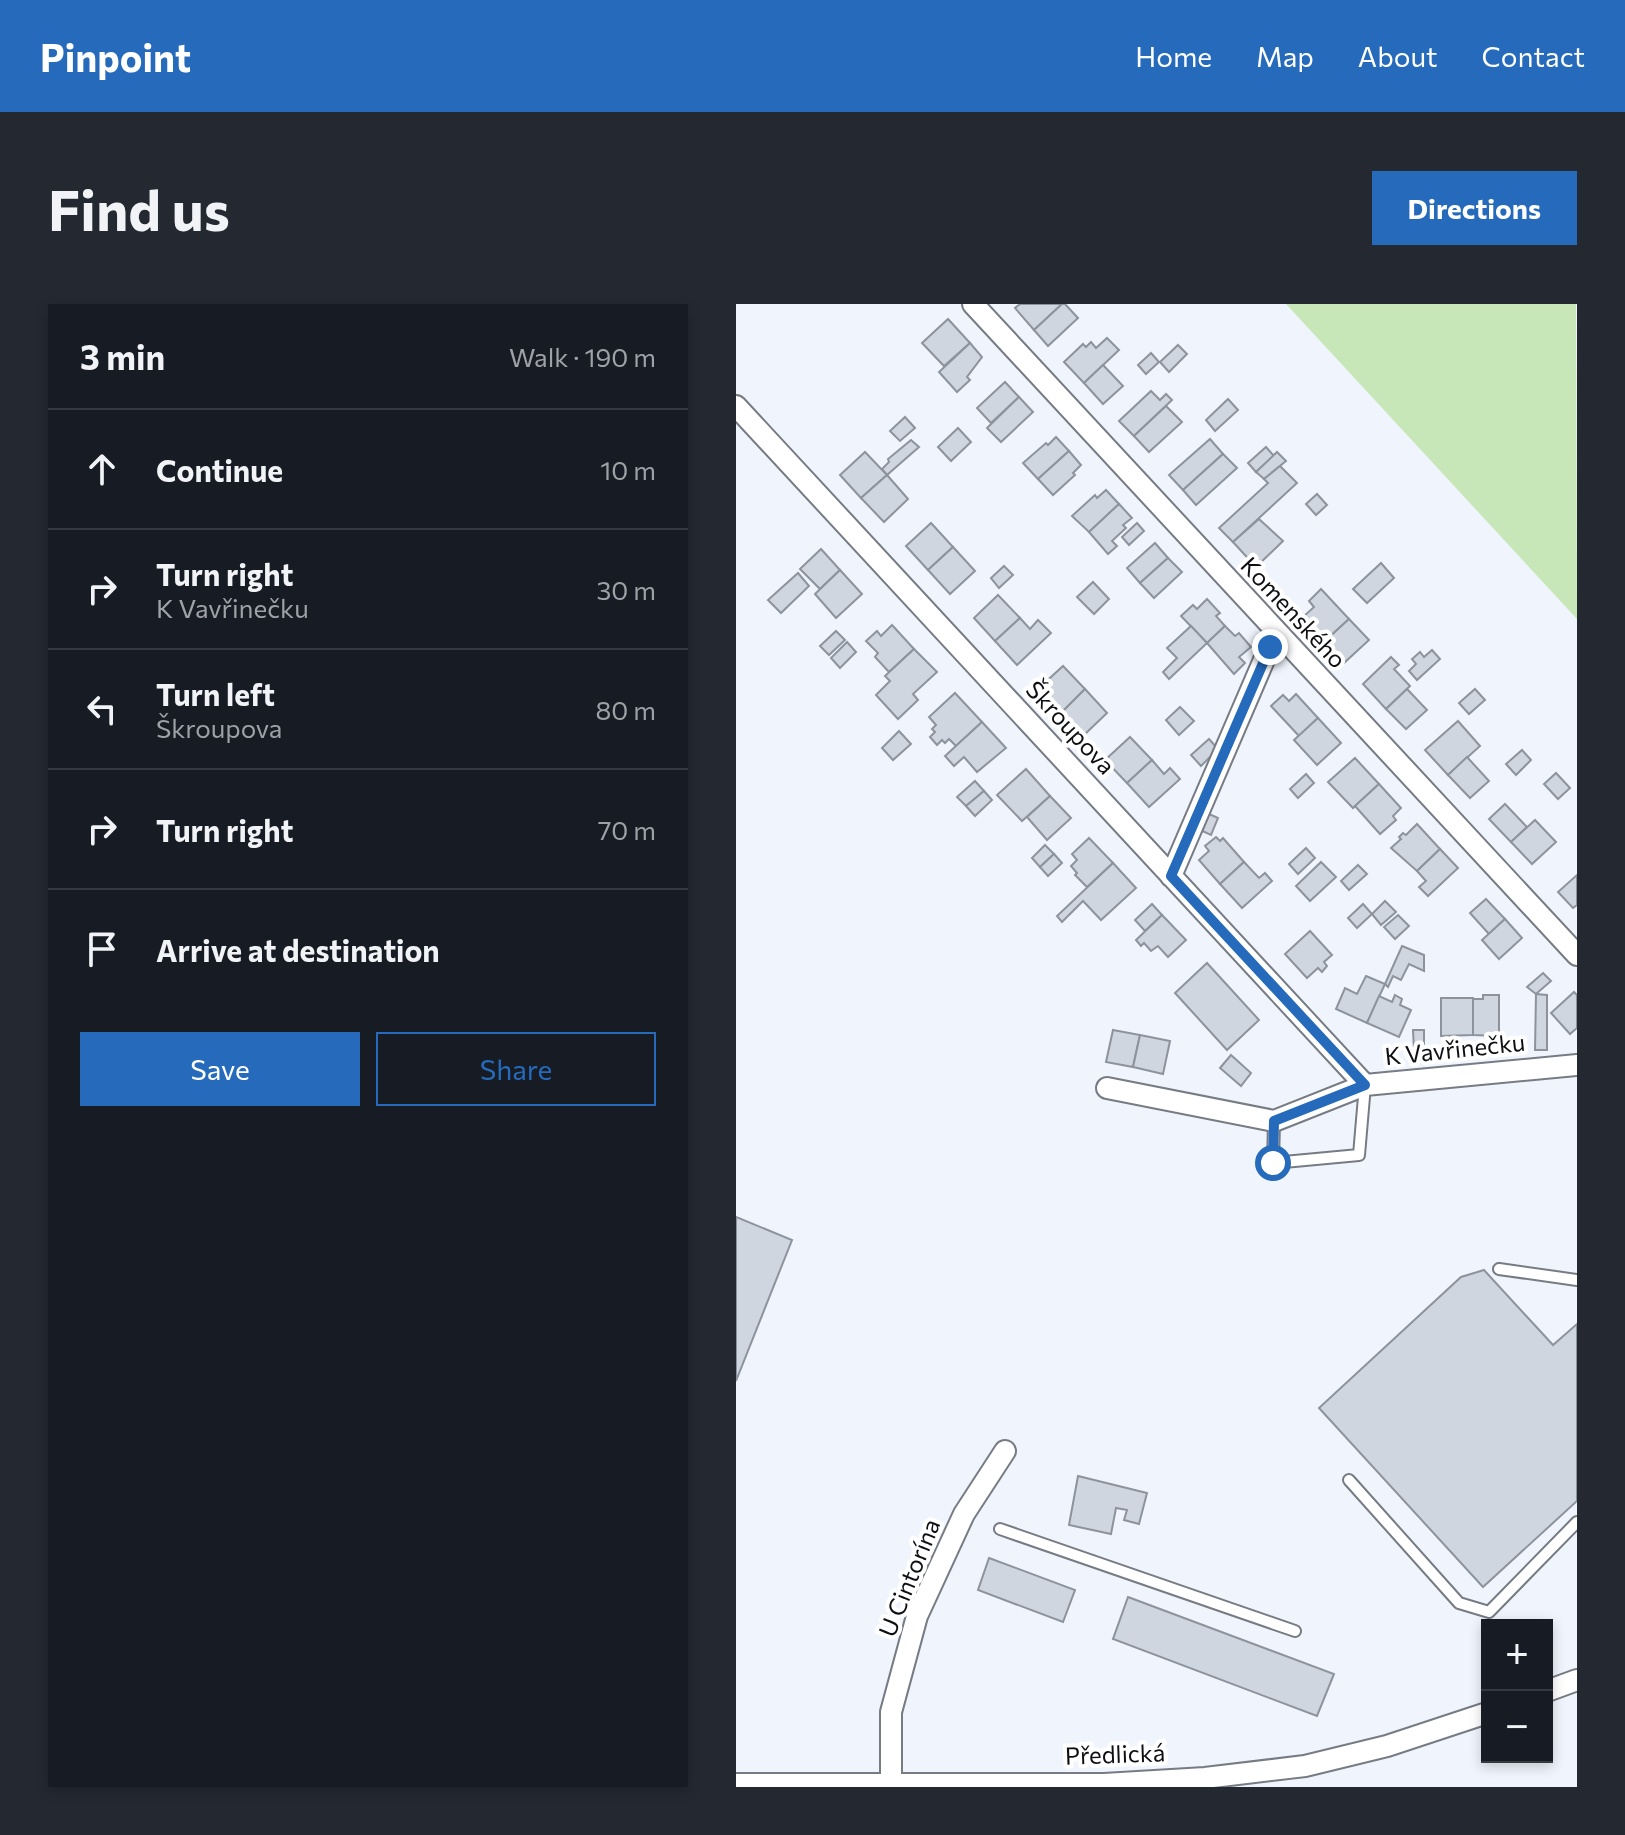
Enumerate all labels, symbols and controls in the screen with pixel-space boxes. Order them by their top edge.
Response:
text: Pinpoint [40,33,191,80]
text: Home [1135,39,1212,73]
text: Map [1256,39,1314,73]
text: About [1358,39,1438,73]
text: Contact [1482,39,1585,73]
button: Directions [1372,171,1577,245]
text: Find us [48,174,230,243]
text: 3 min [80,335,165,377]
text: Walk · 190 m [509,341,656,372]
icon: ahead [80,447,124,491]
text: Continue [156,451,283,488]
text: 10 m [600,454,656,485]
street label: Komenského [1235,550,1353,673]
text: Turn right [156,555,293,592]
icon: right [80,567,124,611]
text: 30 m [597,574,656,605]
text: K Vavřinečku [156,592,309,623]
route end [1252,629,1288,665]
street label: Škroupova [1021,674,1122,780]
text: Turn left [156,675,275,712]
icon: left [80,687,124,731]
text: 80 m [596,694,656,725]
text: Škroupova [156,712,282,743]
icon: right [80,807,124,851]
text: Turn right [156,811,293,848]
text: 70 m [598,814,656,845]
icon: arrive [80,927,124,971]
text: Arrive at destination [156,931,440,968]
street label: K Vavřinečku [1383,1027,1526,1070]
button: Save [80,1032,360,1106]
button: Share [376,1032,656,1106]
route start [1255,1145,1291,1181]
street label: U Cintorína [872,1514,945,1641]
map controls [1481,1619,1553,1763]
button: + [1481,1619,1553,1691]
button: − [1481,1691,1553,1763]
street label: Předlická [1064,1737,1166,1770]

